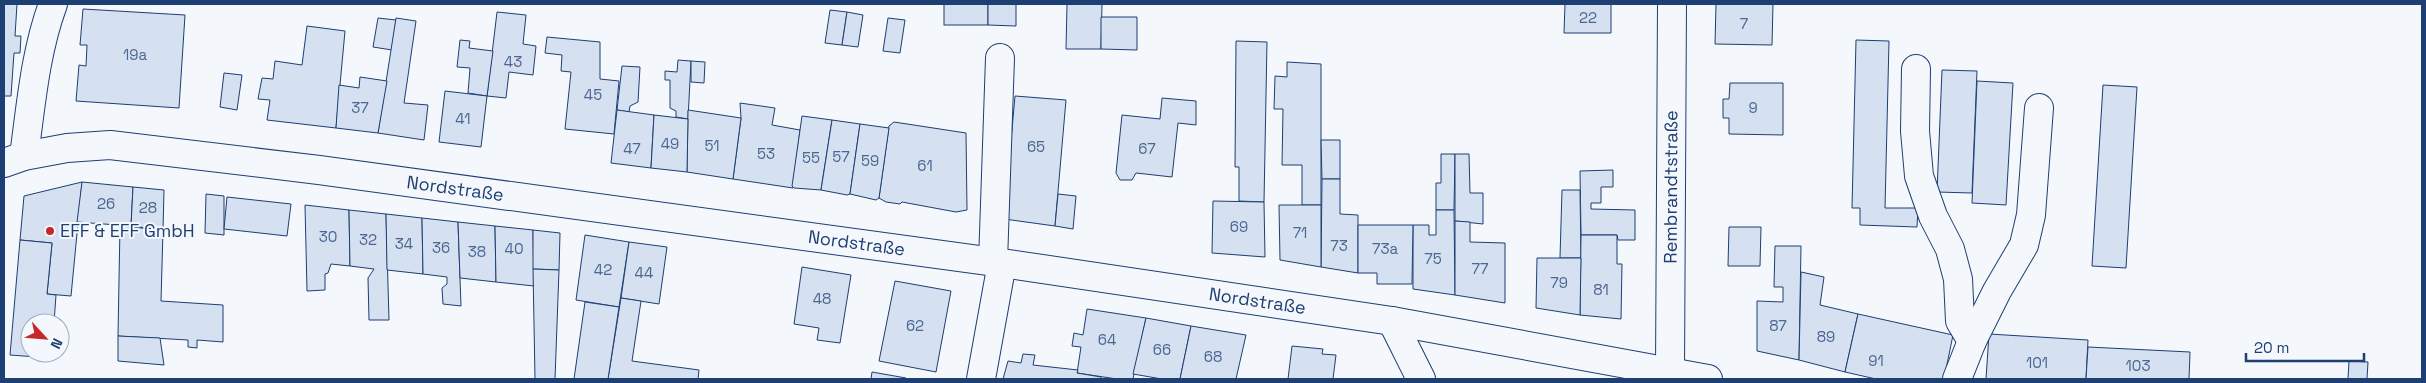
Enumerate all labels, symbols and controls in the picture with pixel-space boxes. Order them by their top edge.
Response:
house number: 22 [1579,8,1597,27]
house number: 7 [1740,14,1748,33]
house number: 19a [123,45,147,64]
house number: 43 [504,52,522,71]
house number: 45 [584,85,602,104]
house number: 37 [351,98,369,117]
house number: 9 [1748,98,1758,117]
house number: 41 [455,109,471,128]
street label: Rembrandtstraße [1659,110,1682,264]
house number: 49 [661,134,679,153]
house number: 51 [704,136,720,155]
house number: 65 [1027,137,1045,156]
house number: 47 [623,139,641,158]
house number: 67 [1138,139,1156,158]
house number: 53 [757,144,775,163]
house number: 57 [832,147,850,166]
house number: 55 [802,148,820,167]
house number: 59 [861,151,879,170]
house number: 61 [917,156,933,175]
street label: Nordstraße [405,170,505,206]
house number: 26 [97,194,115,213]
house number: 28 [139,198,157,217]
house number: 69 [1230,217,1248,236]
place label: EFF & EFF GmbH [60,219,195,242]
house number: 71 [1293,223,1307,242]
marker: EFF & EFF GmbH [44,225,56,237]
street label: Nordstraße [807,225,906,261]
house number: 30 [319,227,337,246]
house number: 32 [359,230,377,249]
house number: 34 [395,234,413,253]
house number: 73 [1330,236,1348,255]
house number: 36 [432,238,450,257]
house number: 40 [505,239,524,258]
house number: 73a [1372,239,1398,258]
house number: 38 [468,242,486,261]
house number: 75 [1424,249,1442,268]
house number: 77 [1472,259,1488,278]
house number: 42 [594,260,612,279]
house number: 44 [635,263,653,282]
house number: 79 [1550,273,1568,292]
house number: 81 [1593,280,1609,299]
street label: Nordstraße [1208,282,1307,319]
house number: 48 [813,289,831,308]
north arrow [20,313,70,363]
house number: 62 [906,316,924,335]
house number: 87 [1769,316,1787,335]
house number: 89 [1817,327,1835,346]
house number: 64 [1098,330,1116,349]
scale bar [2246,330,2364,362]
text: N [47,336,67,352]
text: 20 m [2254,338,2289,357]
house number: 66 [1153,340,1171,359]
house number: 68 [1204,347,1222,366]
house number: 91 [1868,351,1884,370]
house number: 101 [2026,353,2048,372]
house number: 103 [2126,356,2150,375]

